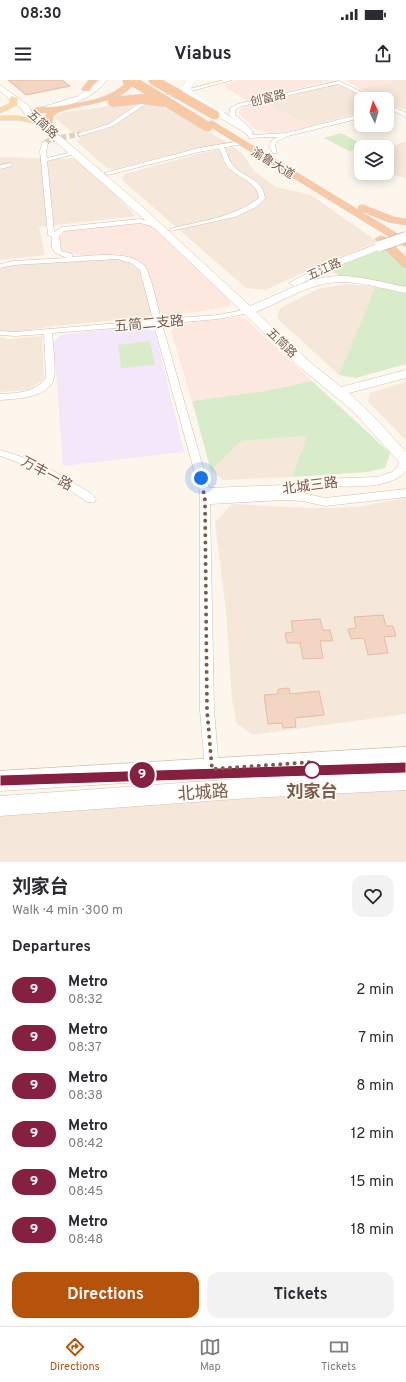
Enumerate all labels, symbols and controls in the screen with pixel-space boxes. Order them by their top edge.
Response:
text: 08:30 [20,5,62,24]
icon: menu [12,43,34,65]
text: Viabus [174,43,232,66]
icon: share [372,43,394,65]
street label: 创富路 [249,87,288,111]
north arrow [354,92,394,132]
map controls [354,92,394,180]
street label: 五简路 [24,107,61,143]
button: layers [354,140,394,180]
street label: 渝鲁大道 [248,144,297,183]
street label: 五江路 [305,255,344,285]
street label: 五简二支路 [113,312,185,336]
street label: 五简路 [263,325,300,362]
street label: 万丰一路 [18,454,75,495]
your location [191,468,211,488]
street label: 北城三路 [281,474,339,498]
marker: 刘家台 [303,761,321,779]
line badge: 9 [129,762,155,788]
text: 9 [138,766,146,783]
street label: 北城路 [177,781,229,807]
place label: 刘家台 [287,782,338,804]
button: heart [352,875,394,917]
text: 刘家台 [12,876,69,900]
text: Walk · 4 min · 300 m [12,903,123,919]
text: Departures [12,938,91,957]
text: Metro [68,973,108,992]
text: 9 [30,981,38,998]
text: 2 min [356,981,394,1000]
text: 08:32 [68,992,103,1008]
text: Metro [68,1021,108,1040]
text: 9 [30,1029,38,1046]
text: 7 min [358,1029,394,1048]
text: 08:37 [68,1040,102,1056]
text: Metro [68,1069,108,1088]
text: 9 [30,1077,38,1094]
text: 8 min [356,1077,394,1096]
text: 08:38 [68,1088,103,1104]
text: Metro [68,1117,108,1136]
text: 9 [30,1125,38,1142]
text: 12 min [351,1125,394,1144]
text: 08:42 [68,1136,103,1152]
text: Metro [68,1165,108,1184]
text: 9 [30,1173,38,1190]
text: 15 min [351,1173,394,1192]
text: 08:45 [68,1184,103,1200]
text: Metro [68,1213,108,1232]
text: 9 [30,1221,38,1238]
text: 18 min [351,1221,394,1240]
text: 08:48 [68,1232,103,1248]
button: Directions [12,1272,199,1318]
button: Tickets [207,1272,394,1318]
tab: Directions [50,1336,100,1374]
tab: Map [199,1336,221,1374]
tab: Tickets [321,1336,356,1374]

